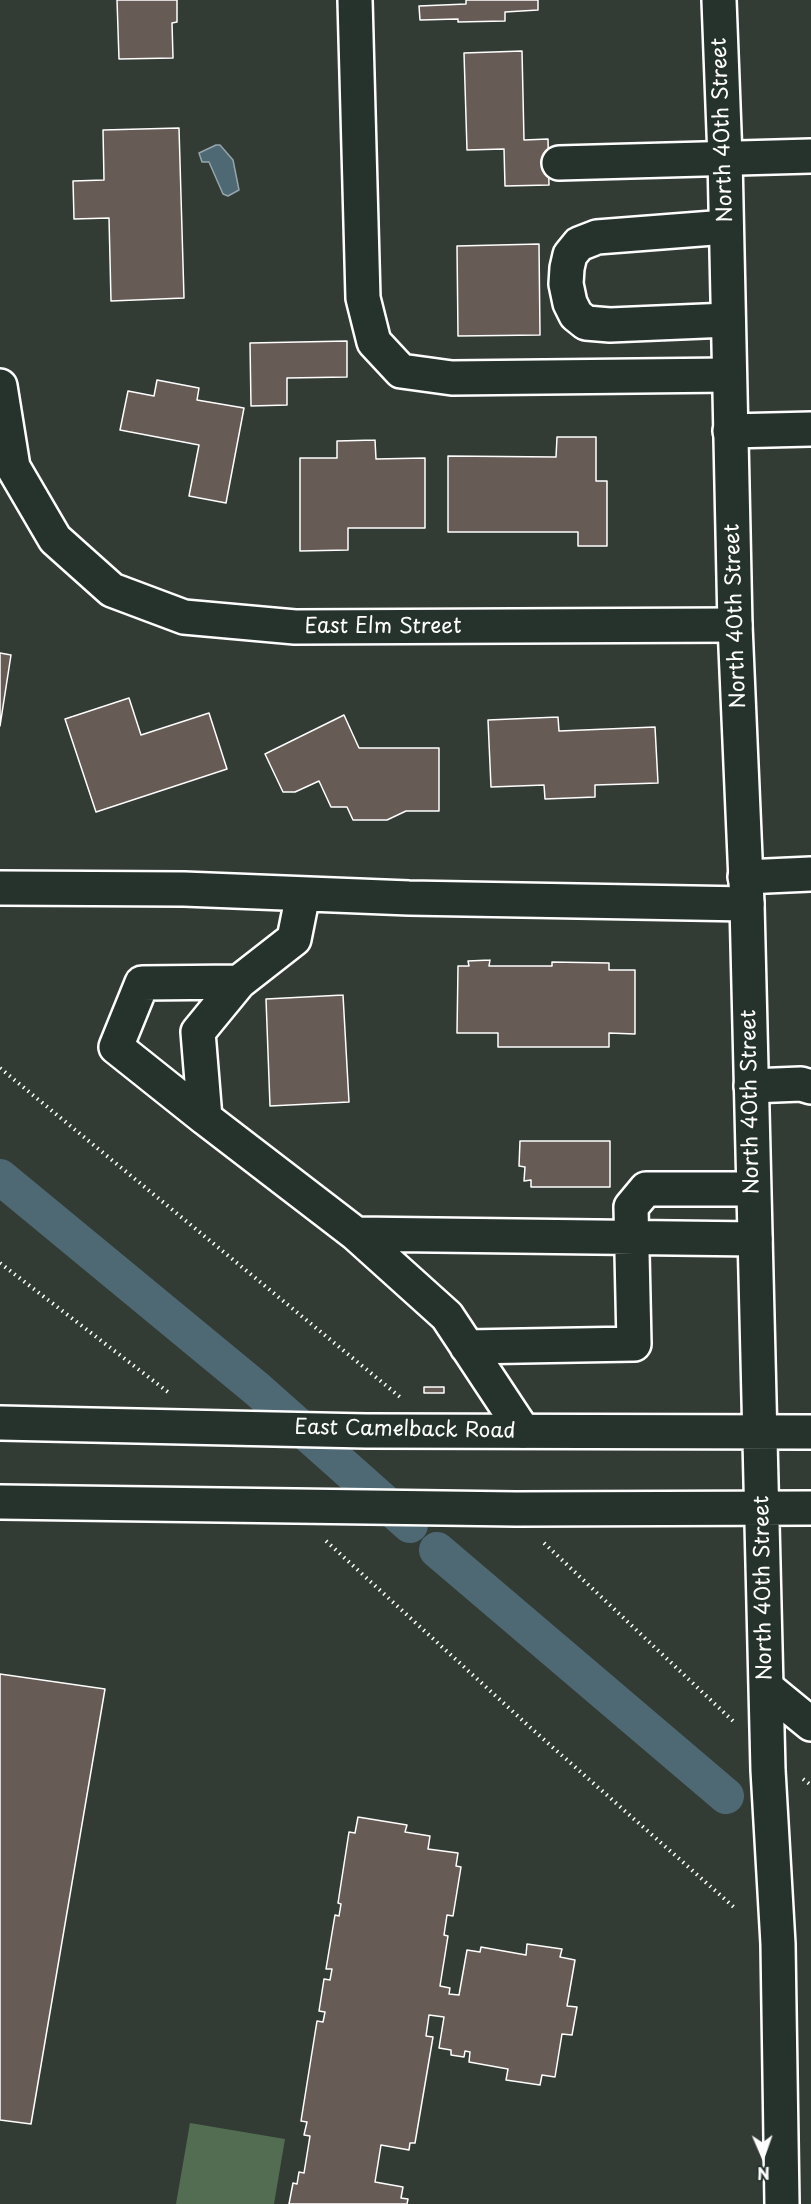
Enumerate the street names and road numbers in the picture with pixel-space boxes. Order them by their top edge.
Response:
street label: North 40th Street [707,37,739,223]
street label: North 40th Street [720,523,752,709]
street label: East Elm Street [304,614,462,640]
street label: North 40th Street [737,1009,765,1195]
street label: East Camelback Road [294,1415,516,1445]
street label: North 40th Street [750,1495,778,1681]

